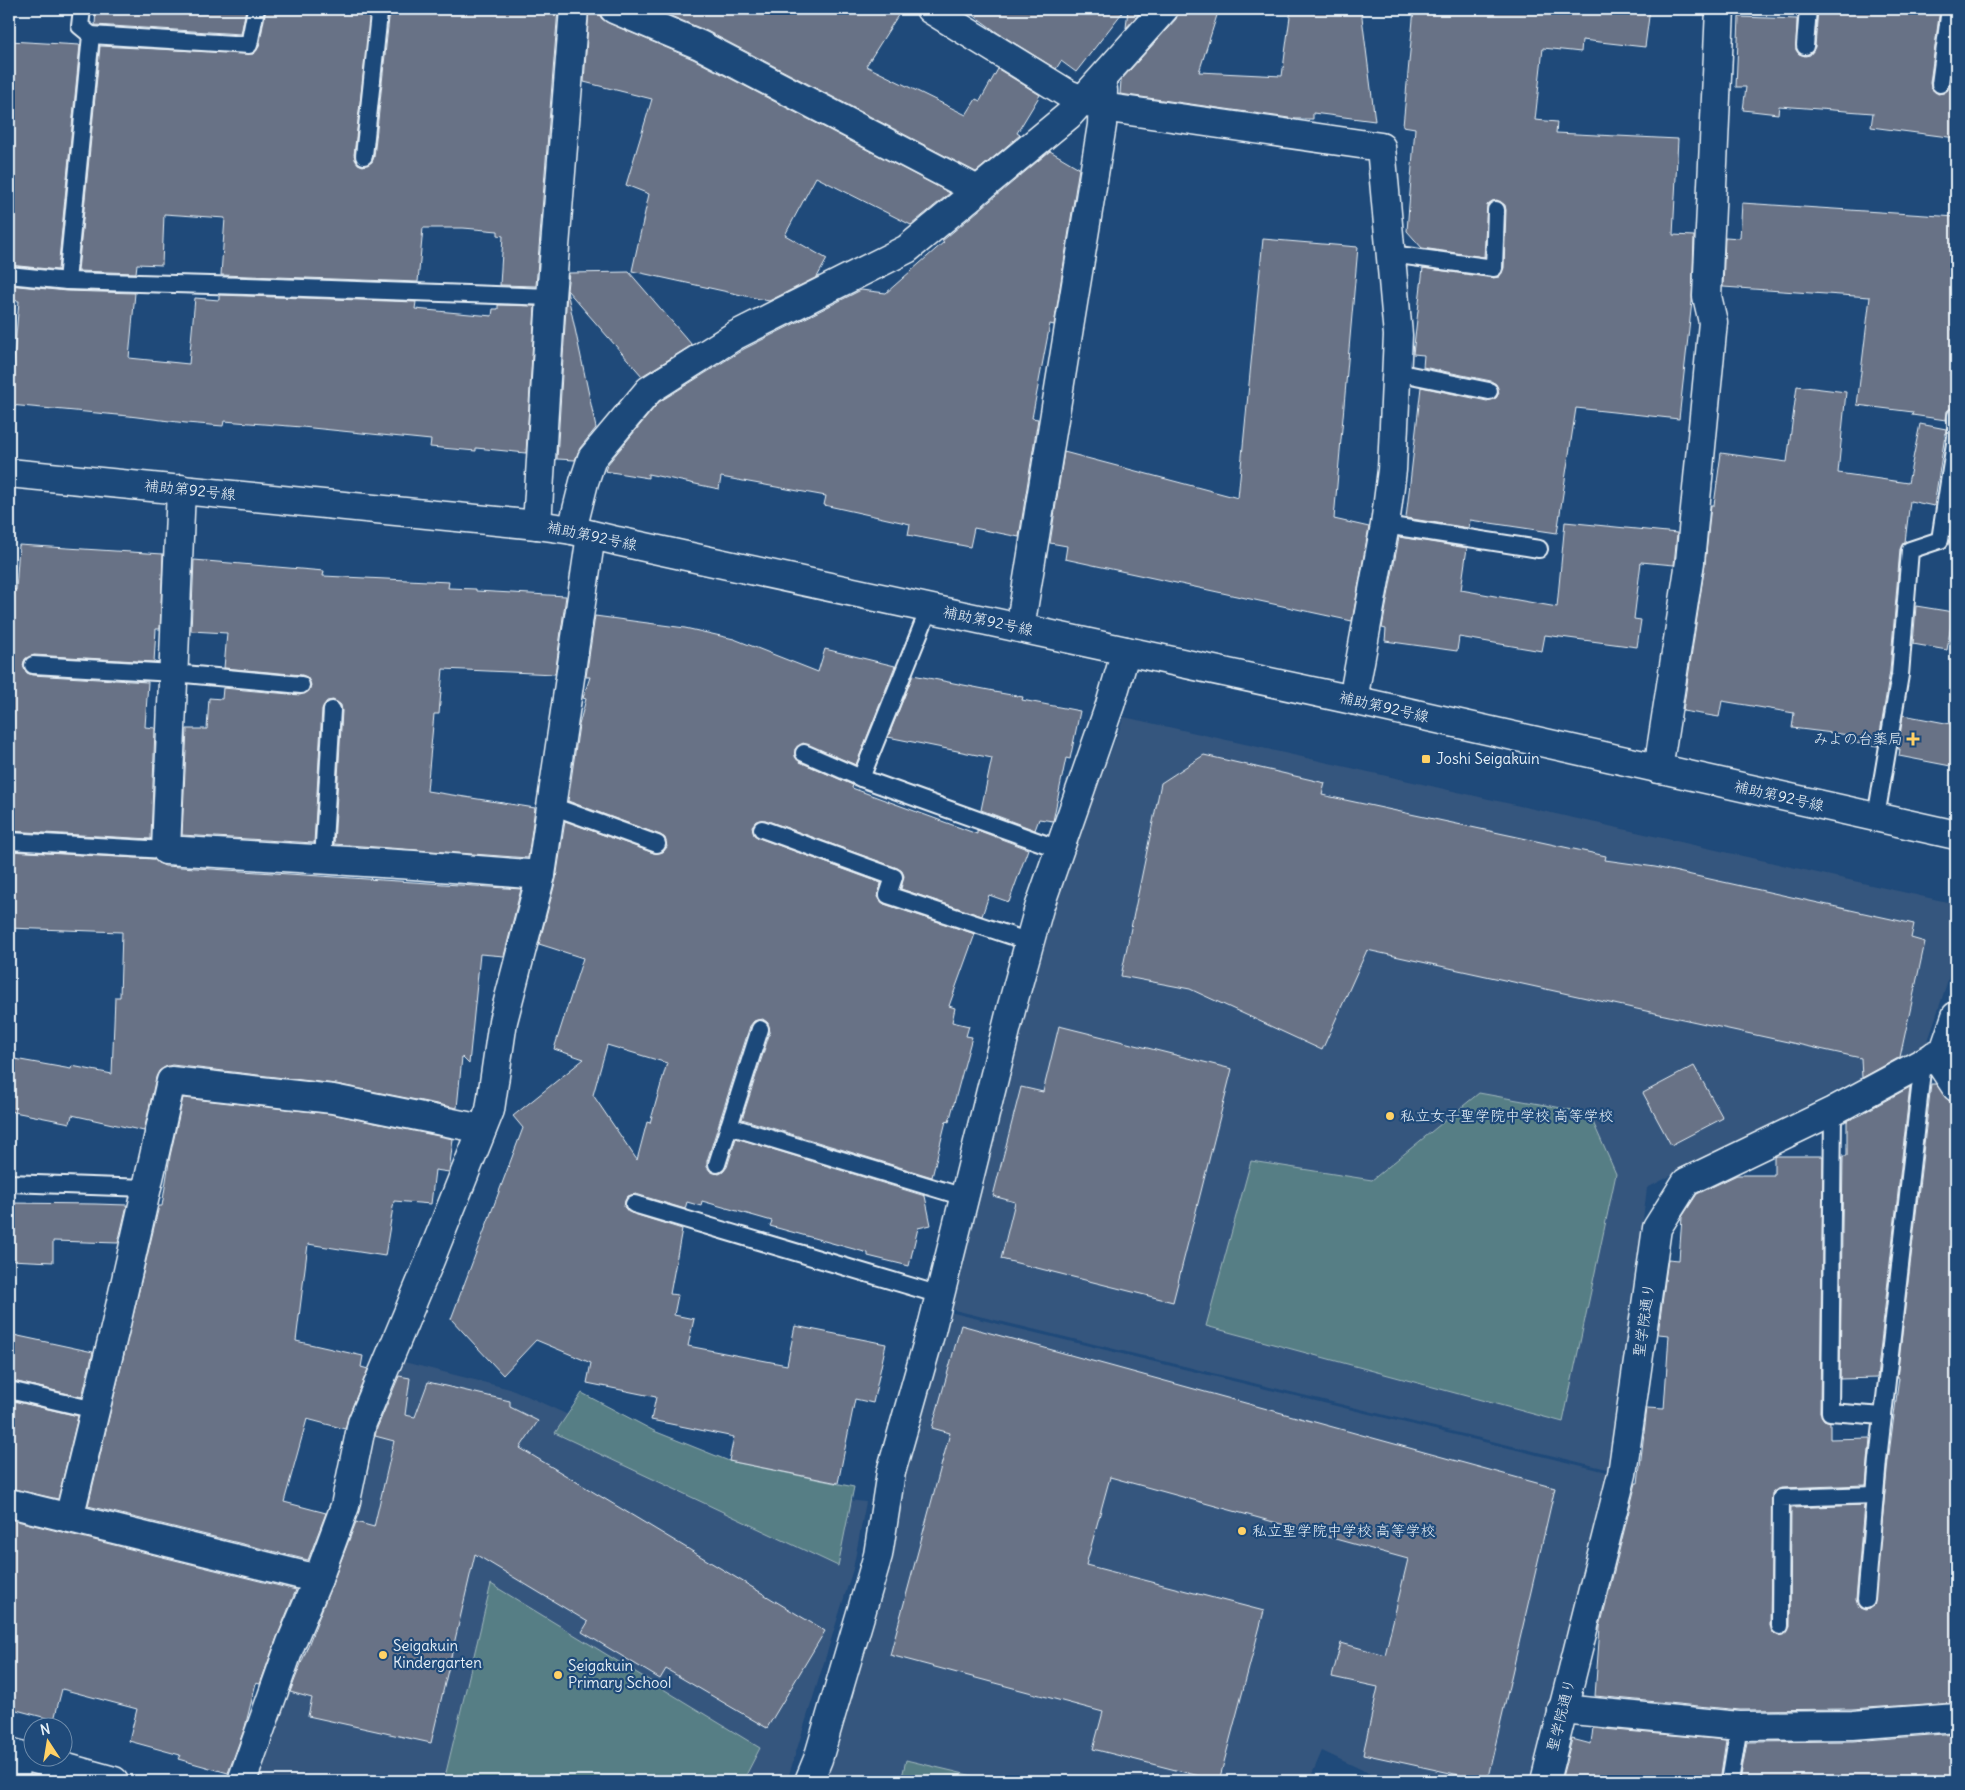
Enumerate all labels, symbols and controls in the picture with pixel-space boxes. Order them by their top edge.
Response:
street label: 補助第92号線 [143,475,237,504]
street label: 補助第92号線 [545,517,639,554]
street label: 補助第92号線 [941,602,1035,639]
street label: 補助第92号線 [1337,687,1431,726]
place label: みよの台薬局 [1813,729,1903,748]
marker: みよの台薬局 [1907,733,1919,745]
place label: Joshi Seigakuin [1436,749,1540,768]
marker: Joshi Seigakuin [1420,753,1432,765]
street label: 補助第92号線 [1732,776,1826,815]
place label: 私立女子聖学院中学校 高等学校 [1400,1106,1614,1125]
marker: 私立女子聖学院中学校 高等学校 [1384,1110,1396,1122]
street label: 聖学院通り [1629,1281,1658,1358]
place label: 私立聖学院中学校 高等学校 [1252,1521,1436,1540]
marker: 私立聖学院中学校 高等学校 [1236,1525,1248,1537]
place label: Seigakuin Kindergarten [393,1636,482,1672]
marker: Seigakuin Kindergarten [377,1649,389,1661]
place label: Seigakuin Primary School [568,1656,671,1692]
marker: Seigakuin Primary School [552,1669,564,1681]
street label: 聖学院通り [1542,1676,1579,1754]
north arrow [22,1718,72,1768]
text: N [39,1719,52,1739]

